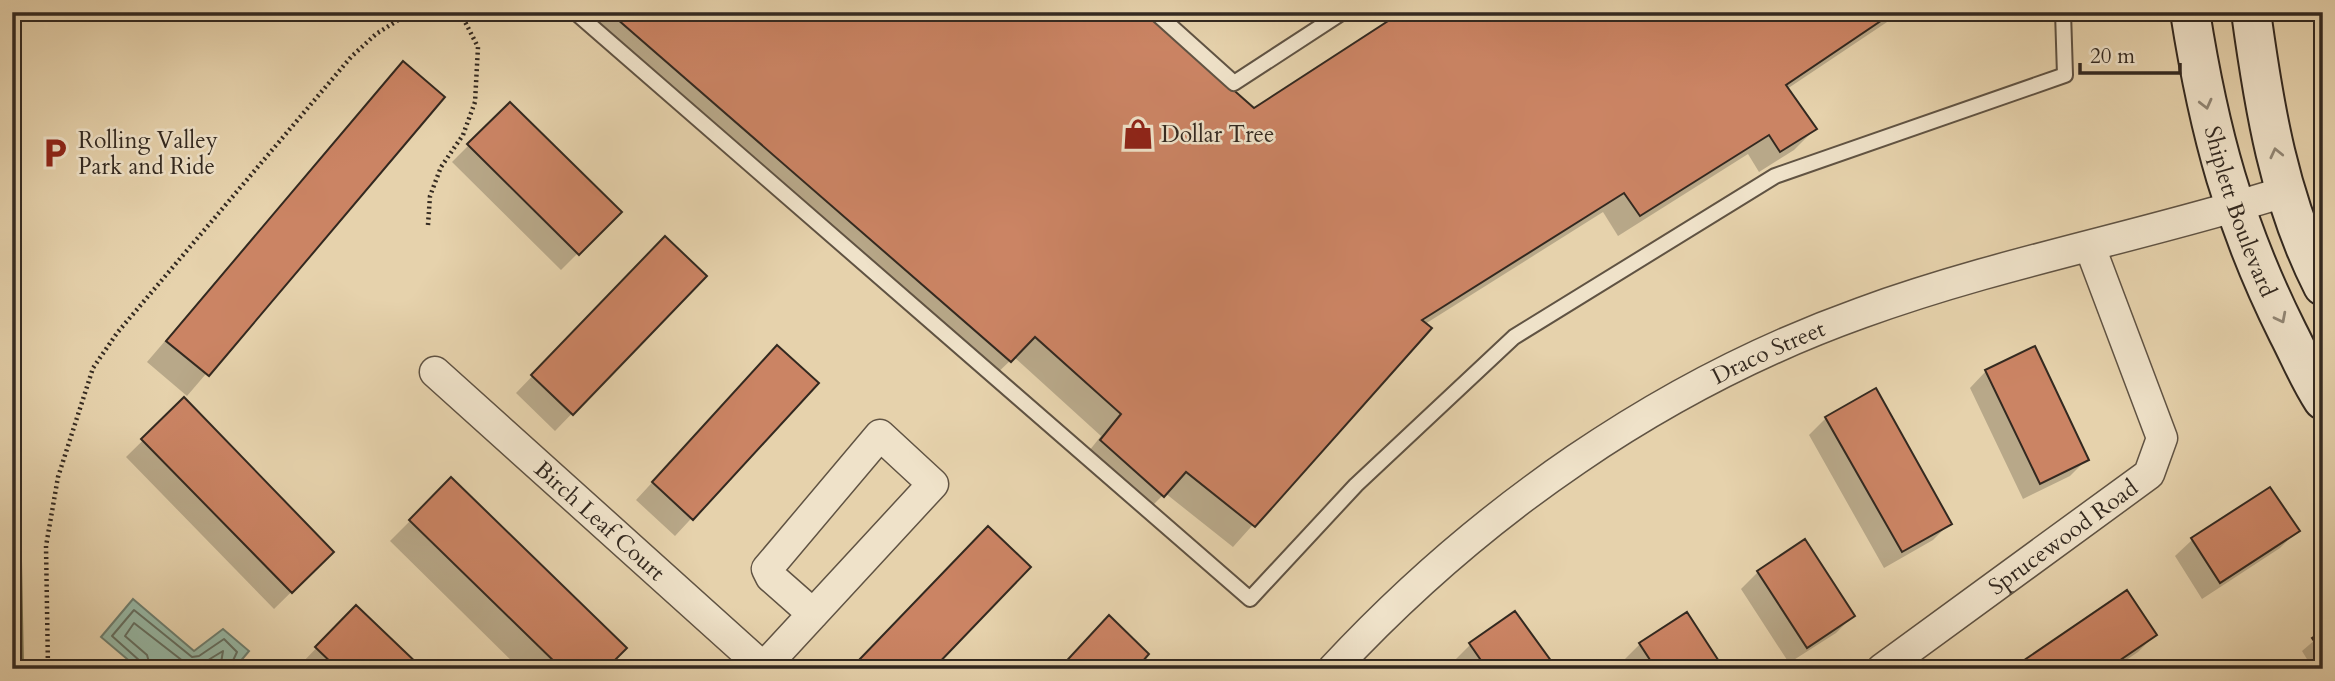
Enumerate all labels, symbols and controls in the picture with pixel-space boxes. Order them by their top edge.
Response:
scale bar [2080,32,2179,76]
text: 20 m [2090,42,2135,71]
one-way arrow [2198,98,2212,110]
shop icon: Dollar Tree [1121,117,1155,151]
place label: Dollar Tree [1161,119,1274,150]
street label: Shiplett Boulevard [2197,123,2285,302]
place label: Rolling Valley Park and Ride [78,125,218,182]
parking icon: Rolling Valley Park and Ride [38,136,72,170]
one-way arrow [2269,147,2284,159]
one-way arrow [2272,311,2286,323]
street label: Draco Street [1706,313,1829,391]
street label: Birch Leaf Court [528,454,672,587]
street label: Sprucewood Road [1982,471,2145,602]

